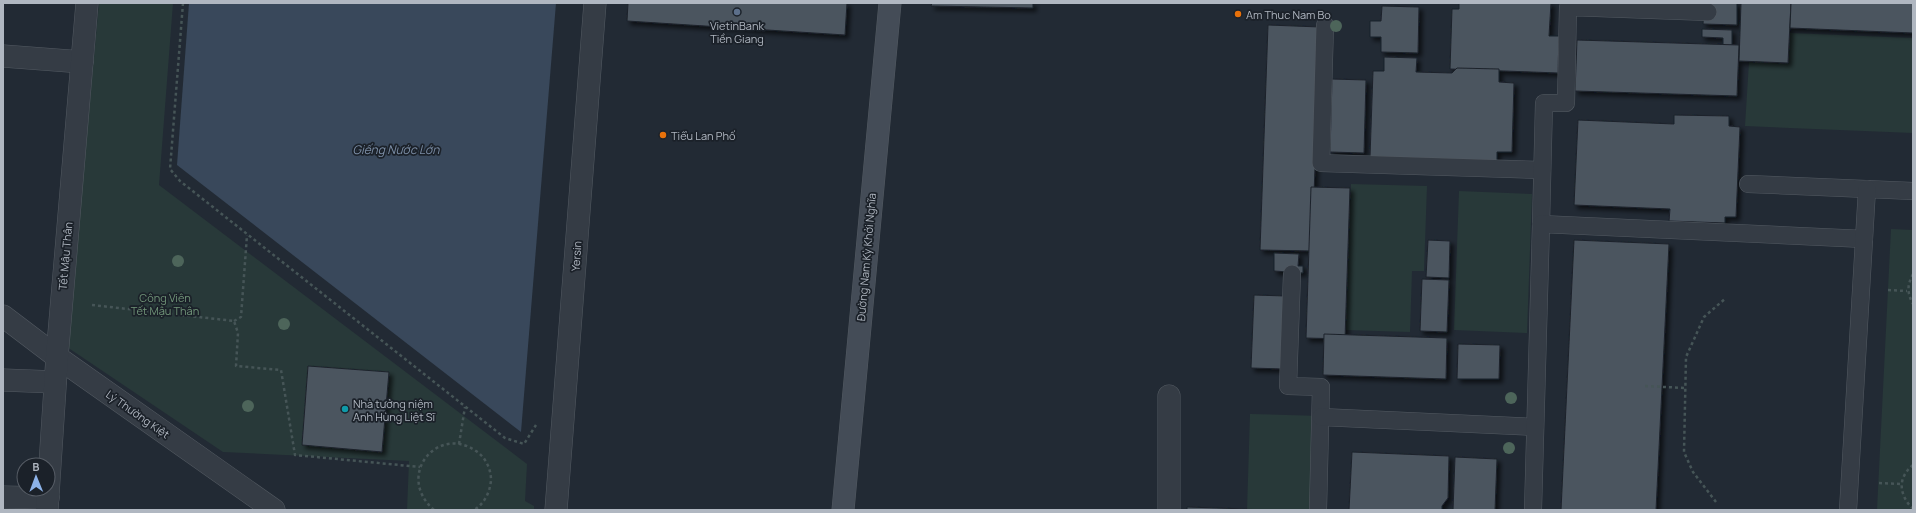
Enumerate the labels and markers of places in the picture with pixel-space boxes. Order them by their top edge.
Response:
marker: VietinBank Tiền Giang [732,7,742,17]
place label: Am Thuc Nam Bo [1246,7,1331,22]
marker: Am Thuc Nam Bo [1233,9,1243,19]
place label: VietinBank Tiền Giang [710,18,764,46]
place label: Tiểu Lan Phố [671,128,736,143]
marker: Tiểu Lan Phố [658,130,668,140]
place label: Nhà tưởng niệm Anh Hùng Liệt Sĩ [353,396,437,424]
marker: Nhà tưởng niệm Anh Hùng Liệt Sĩ [340,404,350,414]

